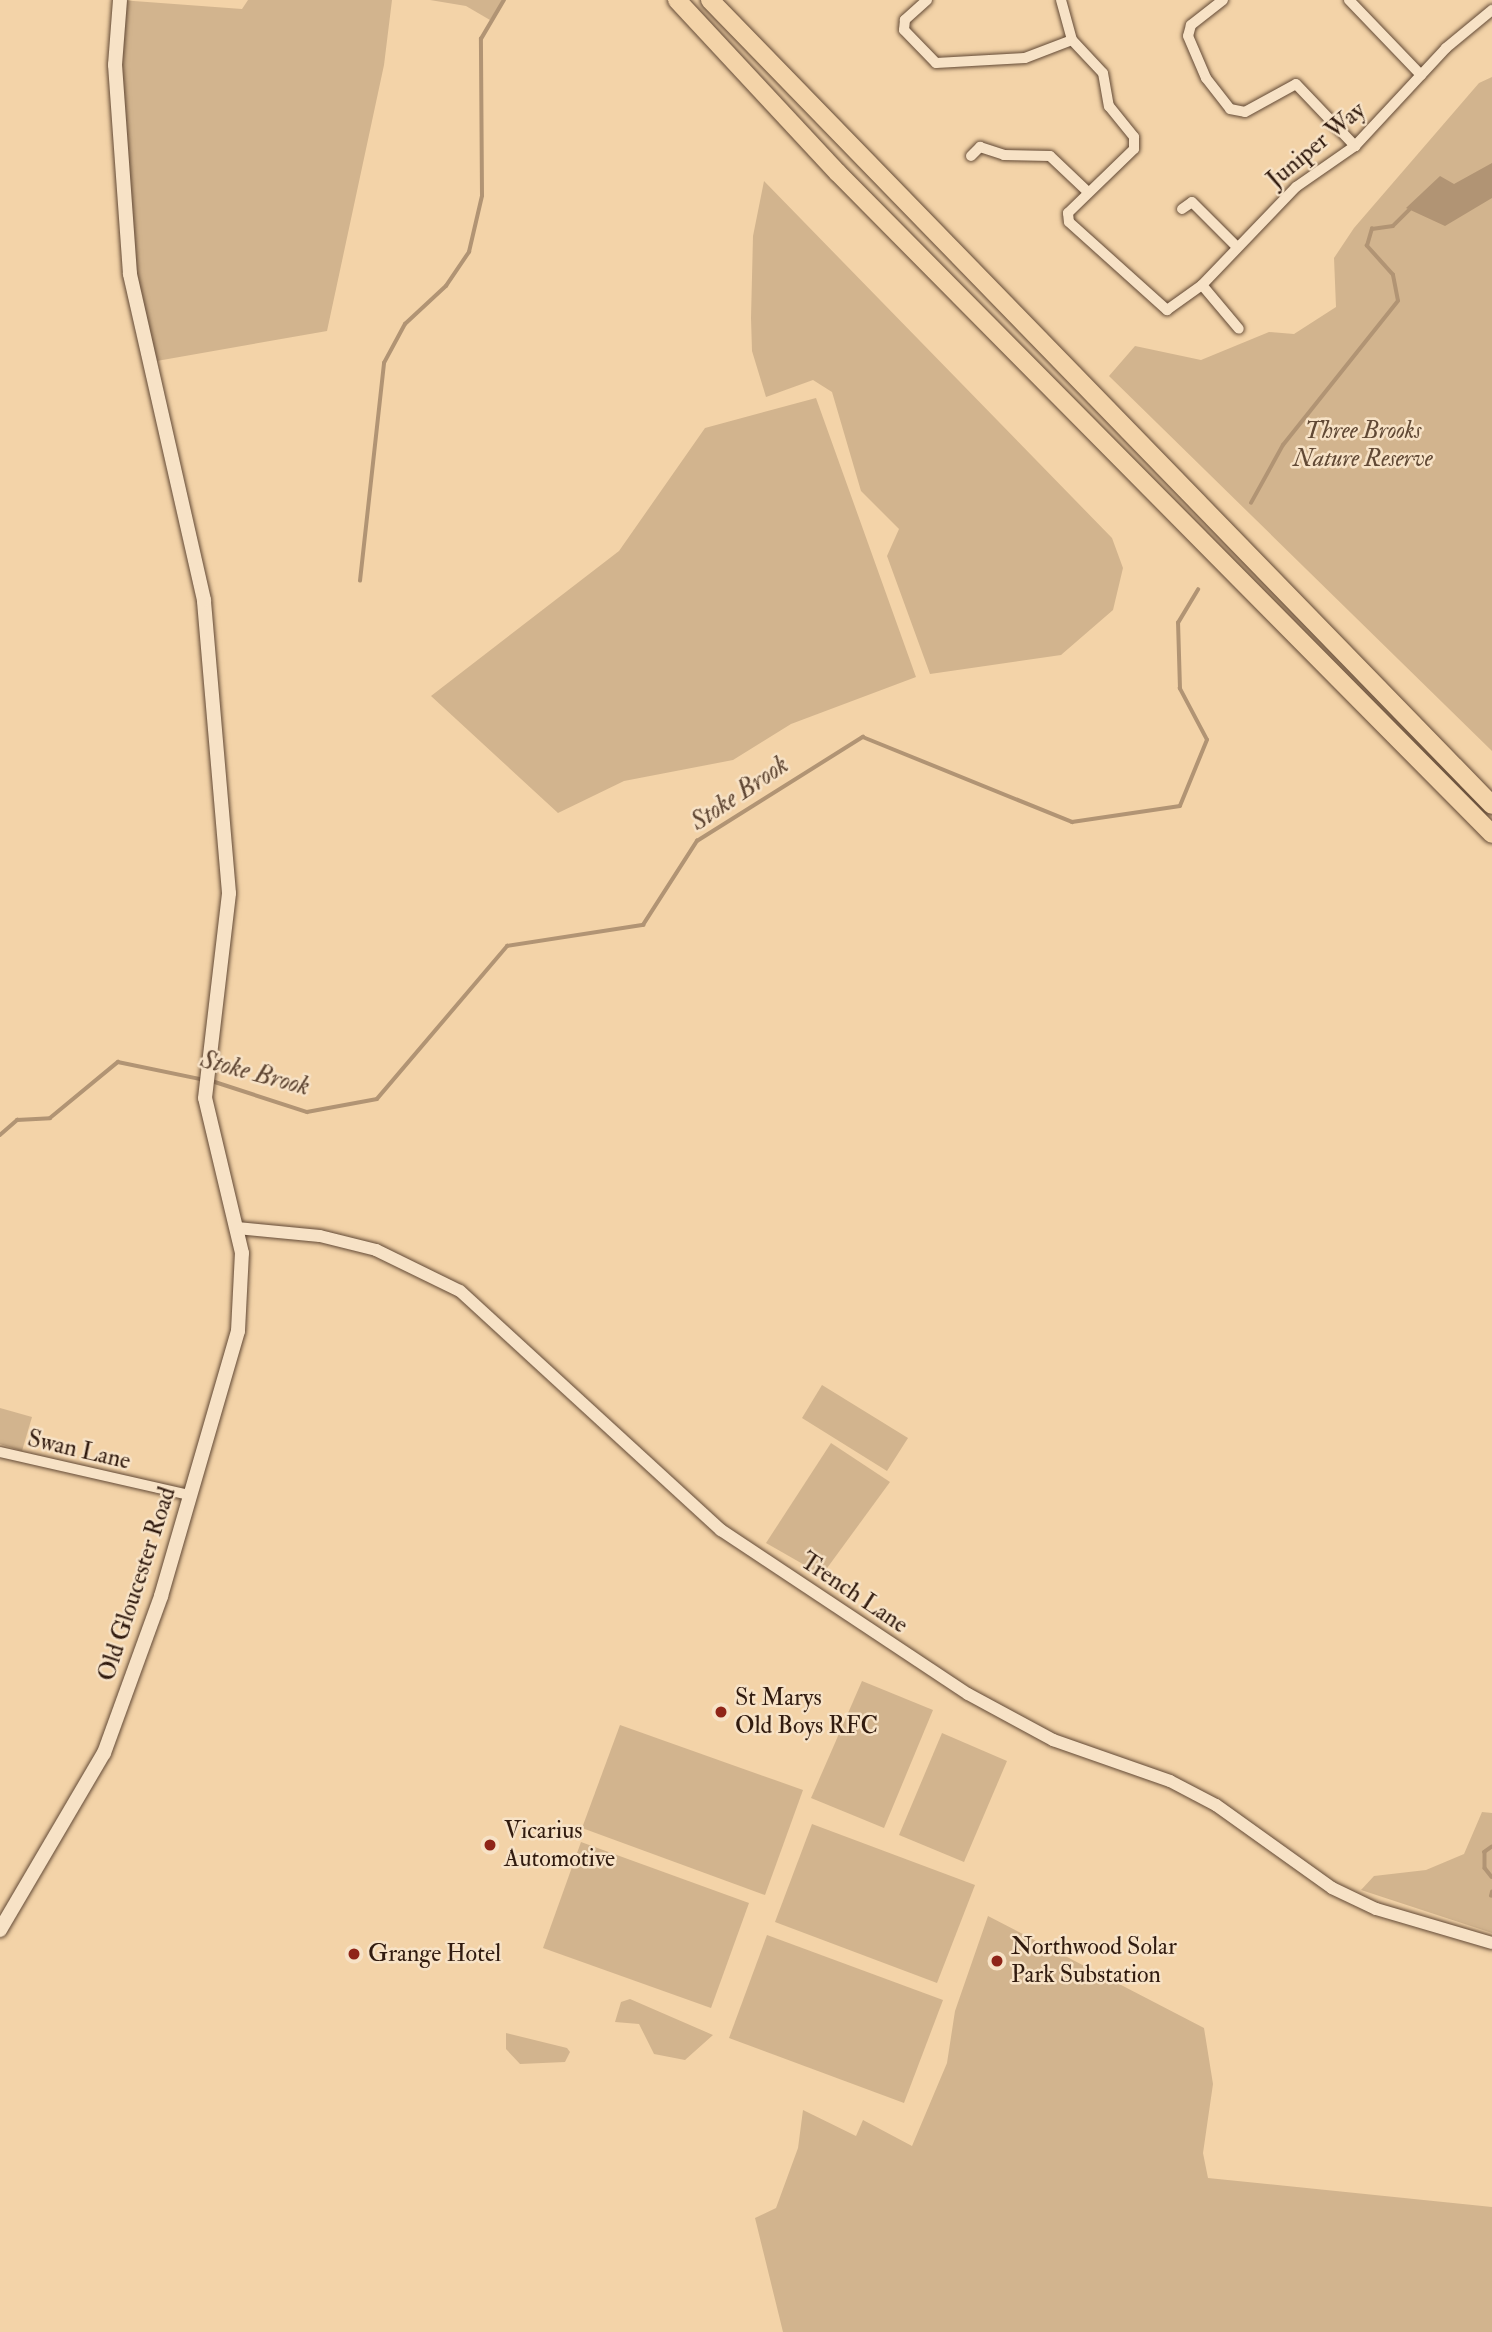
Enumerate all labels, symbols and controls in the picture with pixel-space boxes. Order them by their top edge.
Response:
street label: Juniper Way [1261,96,1371,194]
park label: Three Brooks Nature Reserve [1293,417,1433,473]
water label: Stoke Brook [685,750,795,838]
water label: Stoke Brook [197,1044,313,1104]
street label: Swan Lane [25,1424,133,1476]
street label: Old Gloucester Road [92,1483,182,1685]
street label: Trench Lane [795,1547,913,1639]
place label: St Marys Old Boys RFC [735,1684,878,1740]
marker: St Marys Old Boys RFC [713,1704,729,1720]
place label: Vicarius Automotive [504,1817,615,1873]
marker: Vicarius Automotive [482,1837,498,1853]
place label: Northwood Solar Park Substation [1011,1933,1177,1989]
place label: Grange Hotel [368,1940,501,1968]
marker: Grange Hotel [346,1946,362,1962]
marker: Northwood Solar Park Substation [989,1953,1005,1969]

